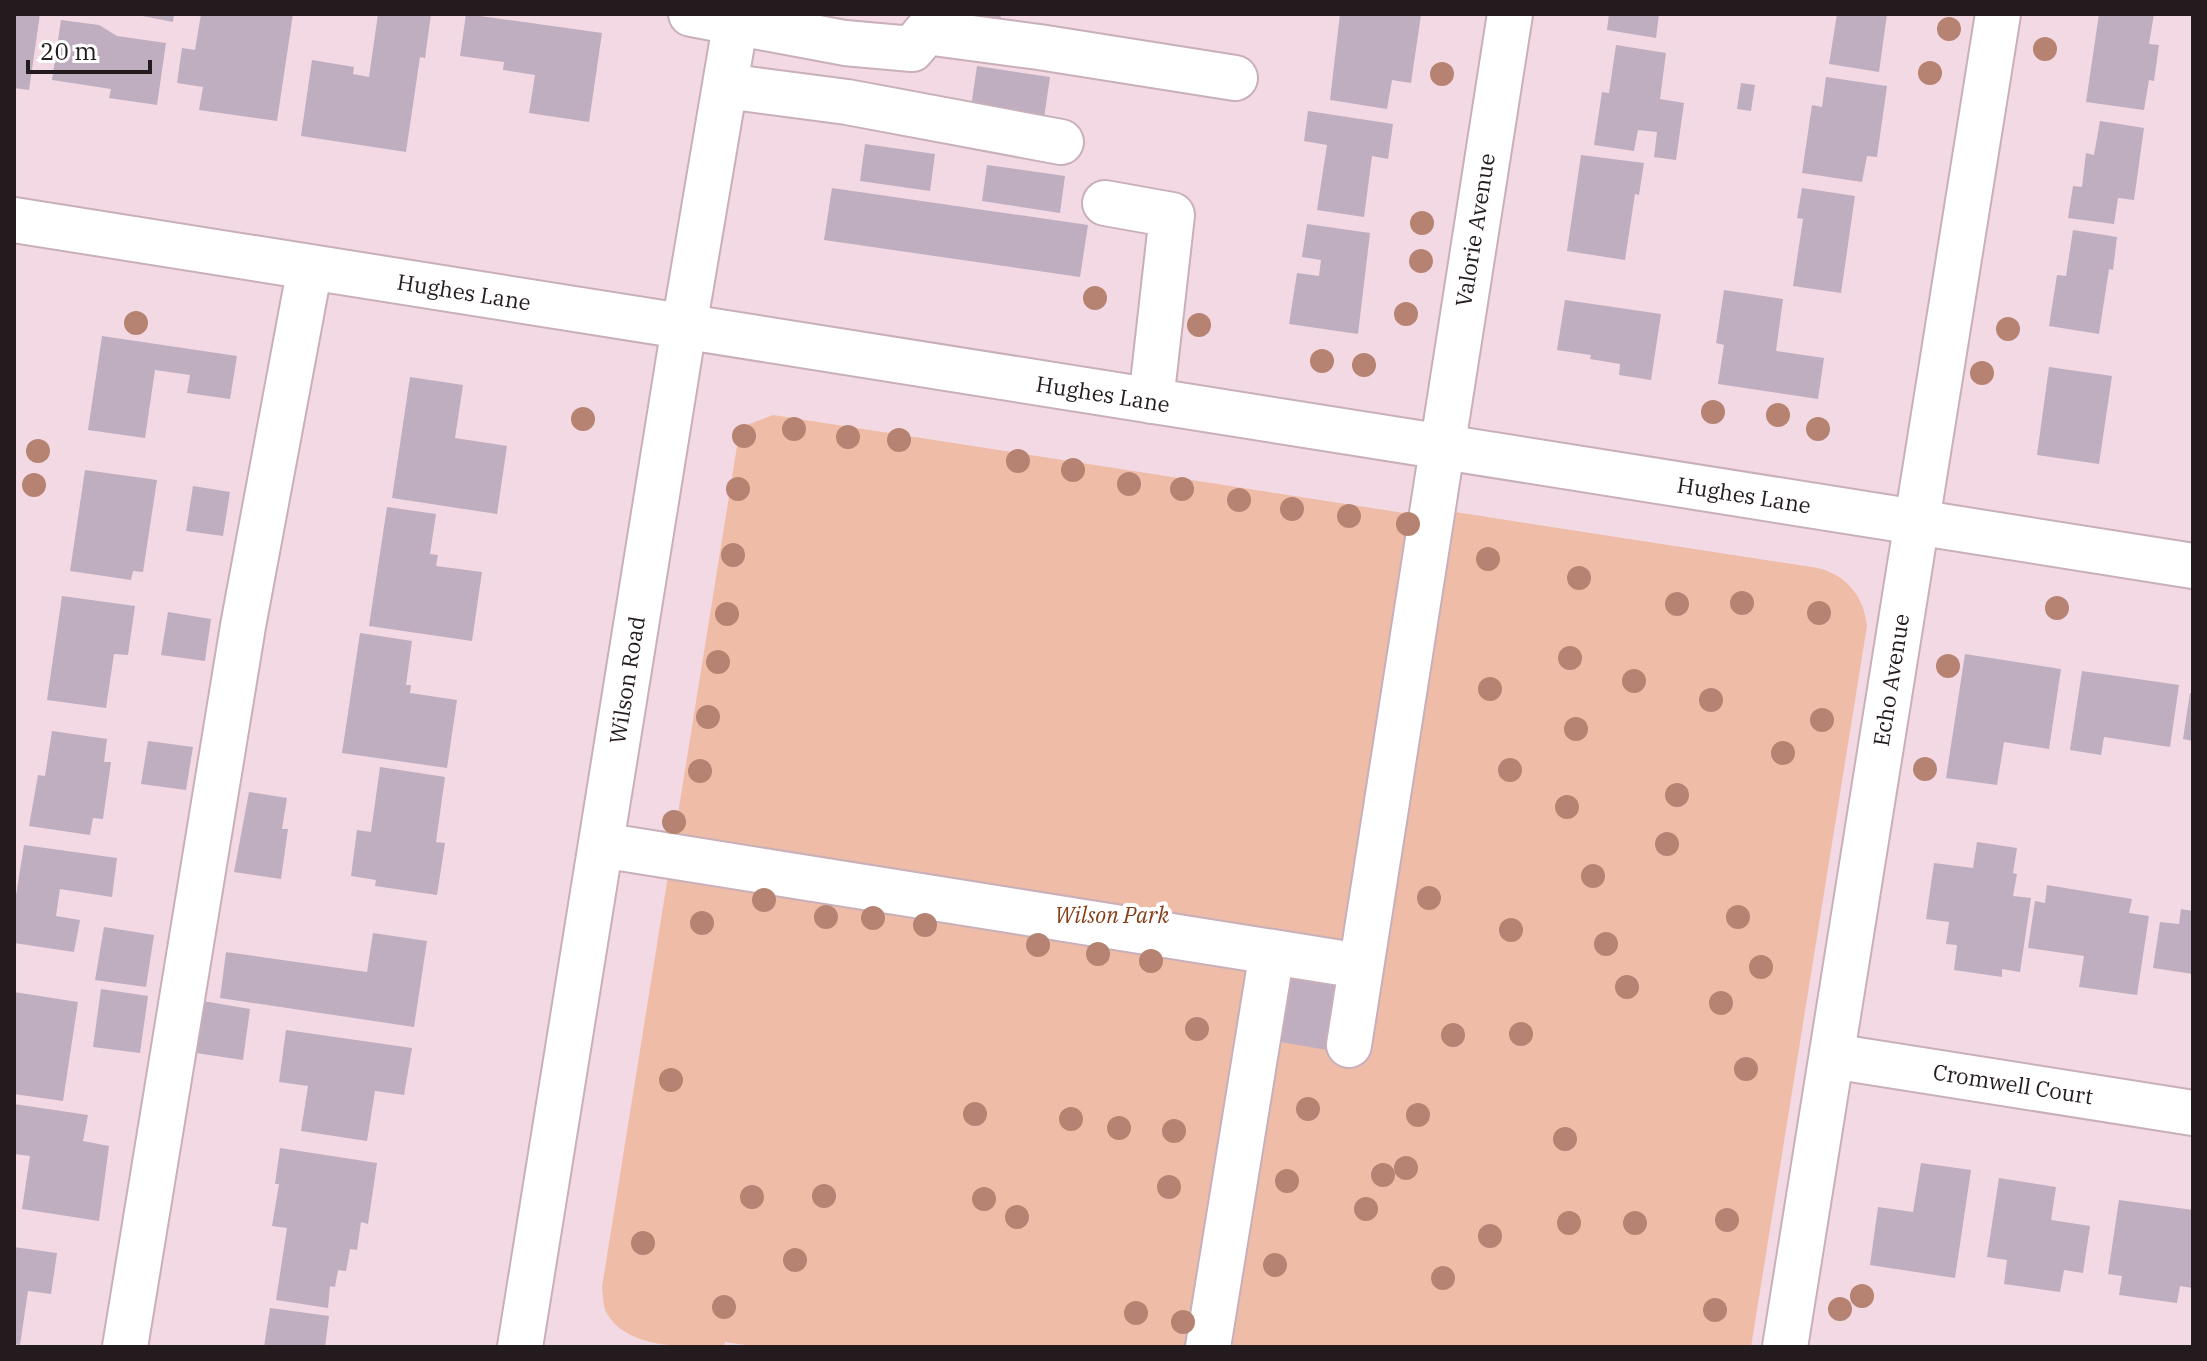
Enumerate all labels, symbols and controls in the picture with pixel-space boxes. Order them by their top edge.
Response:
scale bar [28,24,150,74]
text: 20 m [40,35,97,67]
street label: Valorie Avenue [1448,151,1501,309]
street label: Hughes Lane [395,267,533,316]
street label: Hughes Lane [1034,369,1172,418]
street label: Hughes Lane [1675,470,1813,519]
street label: Echo Avenue [1866,612,1915,748]
street label: Wilson Road [602,614,651,746]
park label: Wilson Park [1055,900,1170,929]
street label: Cromwell Court [1931,1057,2095,1111]

